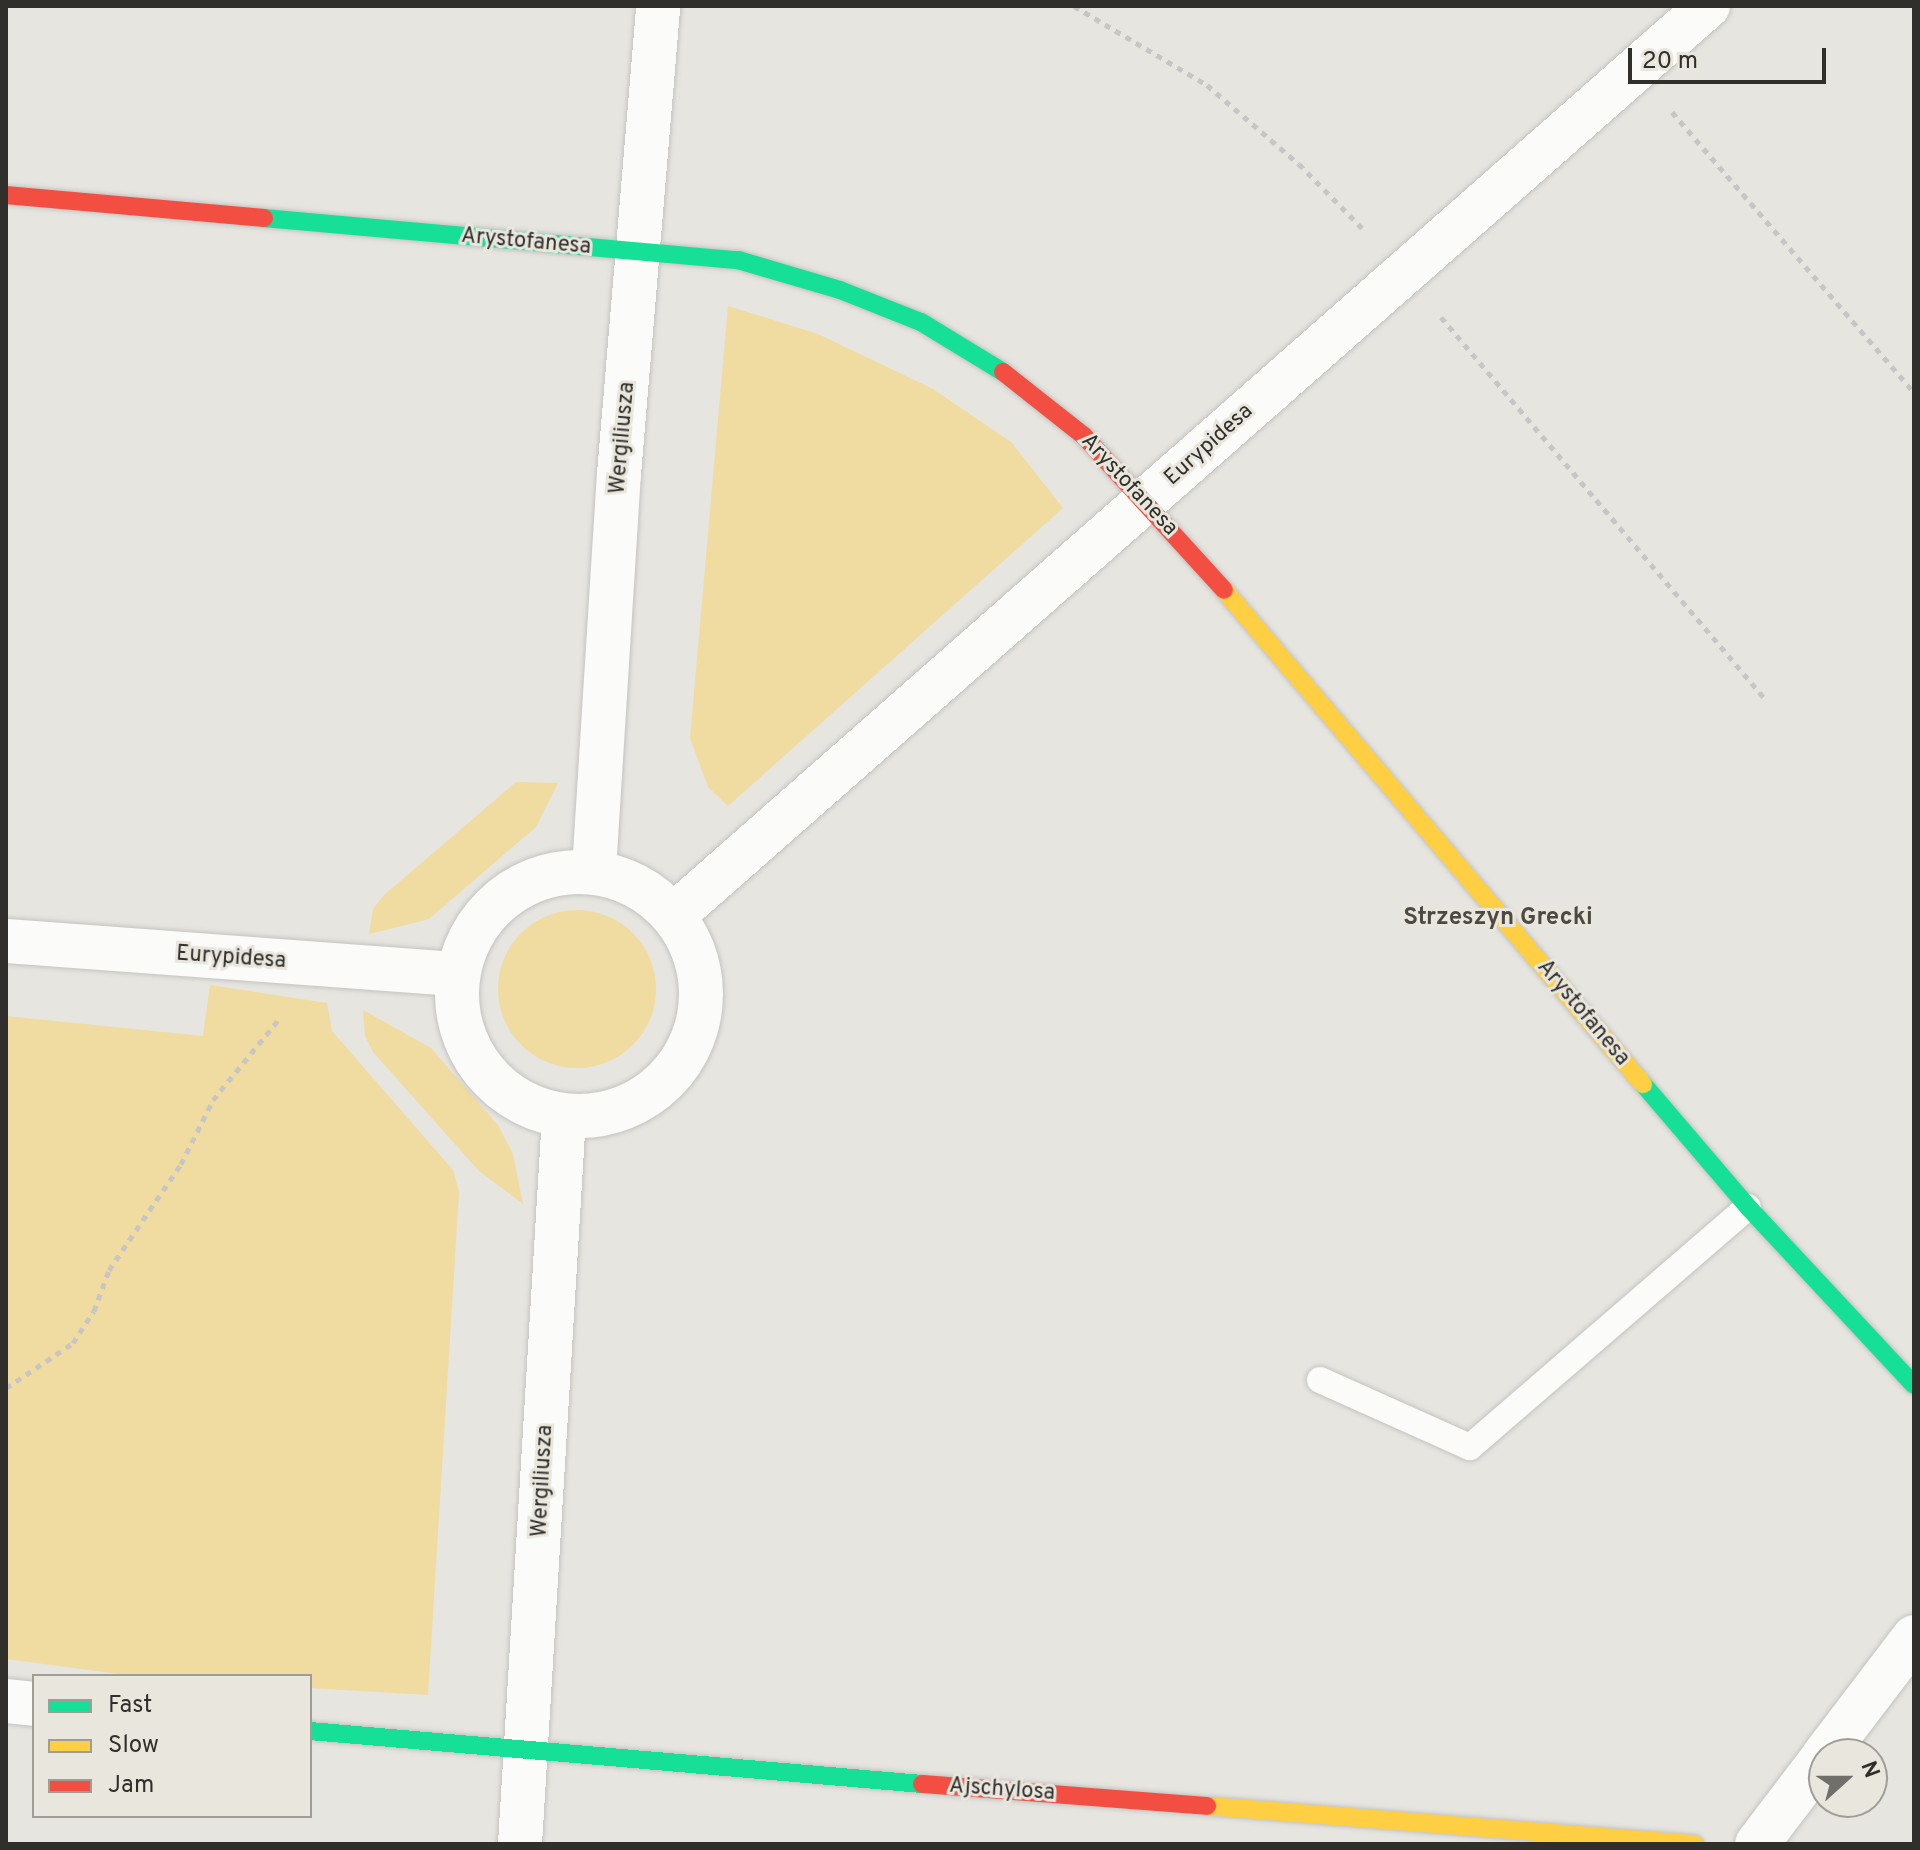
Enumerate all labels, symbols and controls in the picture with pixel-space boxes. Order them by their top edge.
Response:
scale bar [1632,32,1830,82]
text: 20 m [1642,47,1698,77]
street label: Arystofanesa [460,223,592,261]
street label: Wergiliusza [605,381,641,495]
street label: Eurypidesa [1159,398,1259,492]
street label: Arystofanesa [1075,428,1183,542]
district label: Strzeszyn Grecki [1403,905,1593,933]
street label: Eurypidesa [175,941,287,975]
street label: Arystofanesa [1531,955,1635,1071]
street label: Wergiliusza [527,1424,559,1538]
legend [32,1674,312,1818]
text: Fast [108,1691,152,1721]
text: Slow [108,1731,159,1761]
north arrow [1808,1738,1888,1818]
text: N [1854,1758,1884,1782]
text: Jam [108,1771,154,1801]
street label: Ajschylosa [948,1773,1056,1807]

